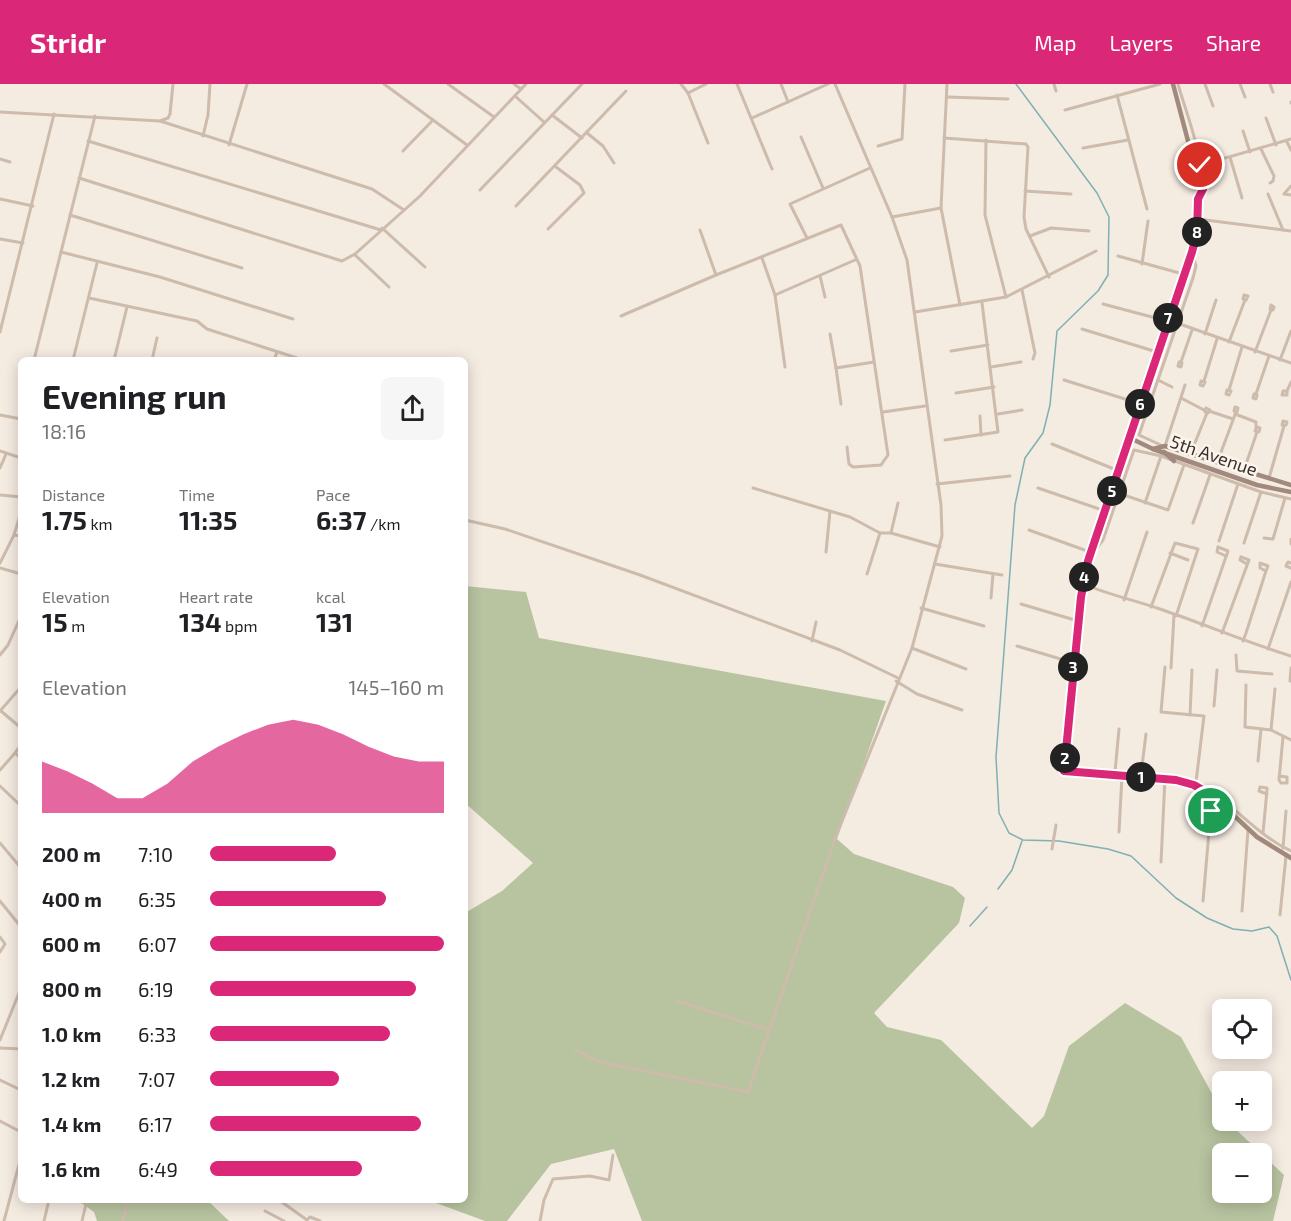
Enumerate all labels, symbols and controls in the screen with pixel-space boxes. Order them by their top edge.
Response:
text: Stridr [30,25,106,59]
text: Map [1034,30,1076,55]
text: Layers [1109,30,1173,55]
text: Share [1206,30,1261,55]
pin [1174,139,1225,190]
icon: check [1183,148,1216,181]
pin: 8 [1182,217,1212,247]
text: 8 [1192,222,1202,241]
pin: 7 [1153,303,1183,333]
text: 7 [1164,308,1172,327]
text: Evening run [42,376,227,416]
button: share [381,377,444,440]
pin: 6 [1125,389,1155,419]
text: 6 [1135,394,1145,413]
text: 18:16 [42,419,86,443]
street label: 5th Avenue [1167,430,1261,480]
pin: 5 [1097,476,1127,506]
text: 5 [1108,481,1116,500]
text: Distance [42,485,105,504]
text: Time [179,485,215,504]
text: Pace [316,485,350,504]
text: 1.75 [42,504,87,535]
text: 11:35 [179,504,237,535]
text: 6:37 [316,504,367,535]
text: km [87,514,113,533]
text: /km [367,514,401,533]
pin: 4 [1069,562,1099,592]
text: 4 [1079,567,1089,586]
text: Elevation [42,587,110,606]
text: Heart rate [179,587,253,606]
text: kcal [316,587,345,606]
text: 15 [42,606,68,637]
text: 134 [179,606,222,637]
text: 131 [316,606,353,637]
text: m [68,616,85,635]
text: bpm [222,616,258,635]
pin: 3 [1058,652,1088,682]
text: 3 [1068,657,1078,676]
text: Elevation [42,675,127,699]
text: 145–160 m [348,675,444,699]
pin: 2 [1050,743,1080,773]
text: 2 [1060,748,1070,767]
pin: 1 [1126,762,1156,792]
text: 1 [1138,767,1144,786]
pin [1185,785,1236,836]
icon: arrive [1194,794,1227,827]
text: 200 m [42,842,101,866]
text: 7:10 [138,842,173,866]
text: 400 m [42,887,102,911]
text: 6:35 [138,887,176,911]
text: 600 m [42,932,101,956]
text: 6:07 [138,932,176,956]
text: 800 m [42,977,102,1001]
text: 6:19 [138,977,174,1001]
map controls [1212,999,1272,1203]
button: locate [1212,999,1272,1059]
text: 1.0 km [42,1022,101,1046]
text: 6:33 [138,1022,176,1046]
text: 1.2 km [42,1067,100,1091]
text: 7:07 [138,1067,175,1091]
button: + [1212,1071,1272,1131]
text: 1.4 km [42,1112,101,1136]
text: 6:17 [138,1112,172,1136]
button: − [1212,1143,1272,1203]
text: 1.6 km [42,1157,100,1181]
text: 6:49 [138,1157,178,1181]

